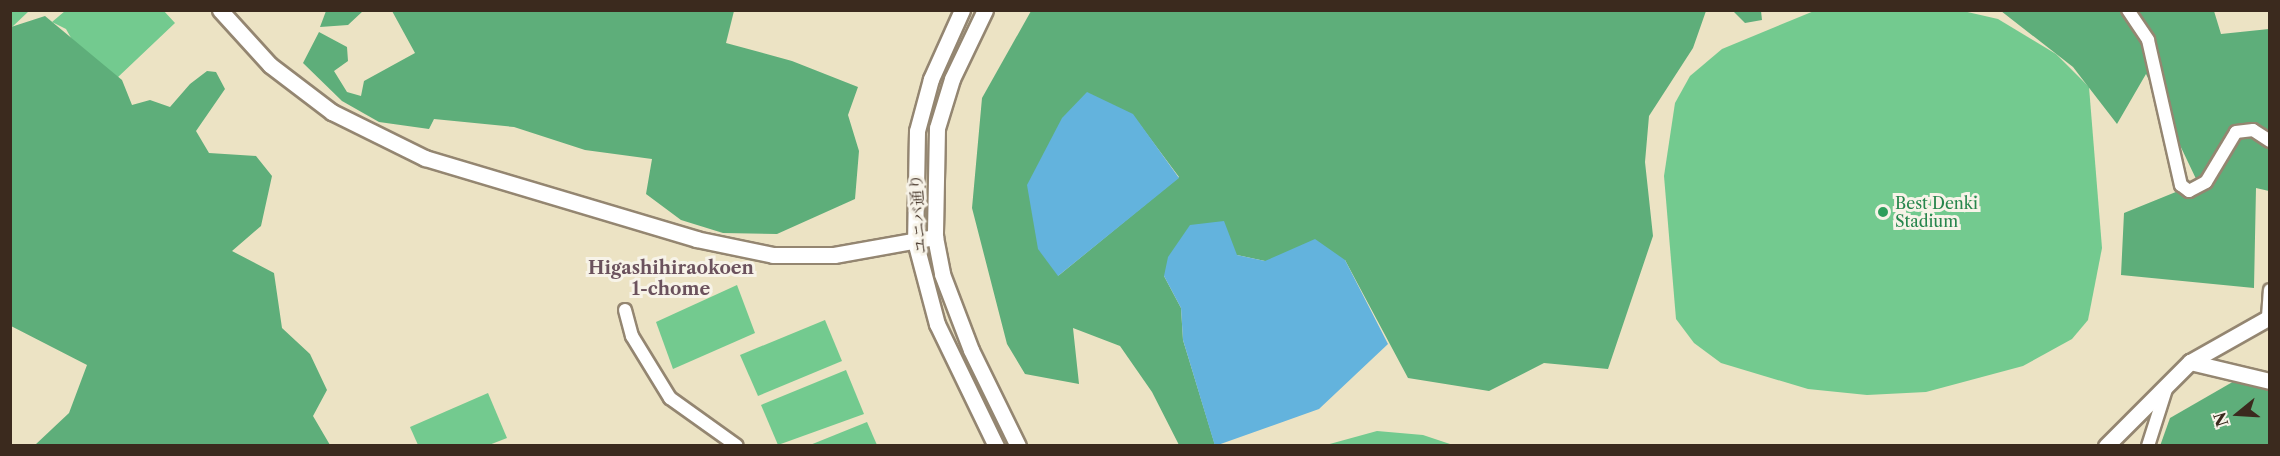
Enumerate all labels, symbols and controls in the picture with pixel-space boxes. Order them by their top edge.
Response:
street label: ユニバ通り [906,173,930,255]
place label: Best Denki Stadium [1895,193,1978,231]
marker: Best Denki Stadium [1876,205,1890,219]
district label: Higashihiraokoen 1-chome [588,258,754,300]
north arrow [2208,384,2268,444]
text: N [2209,410,2233,429]

